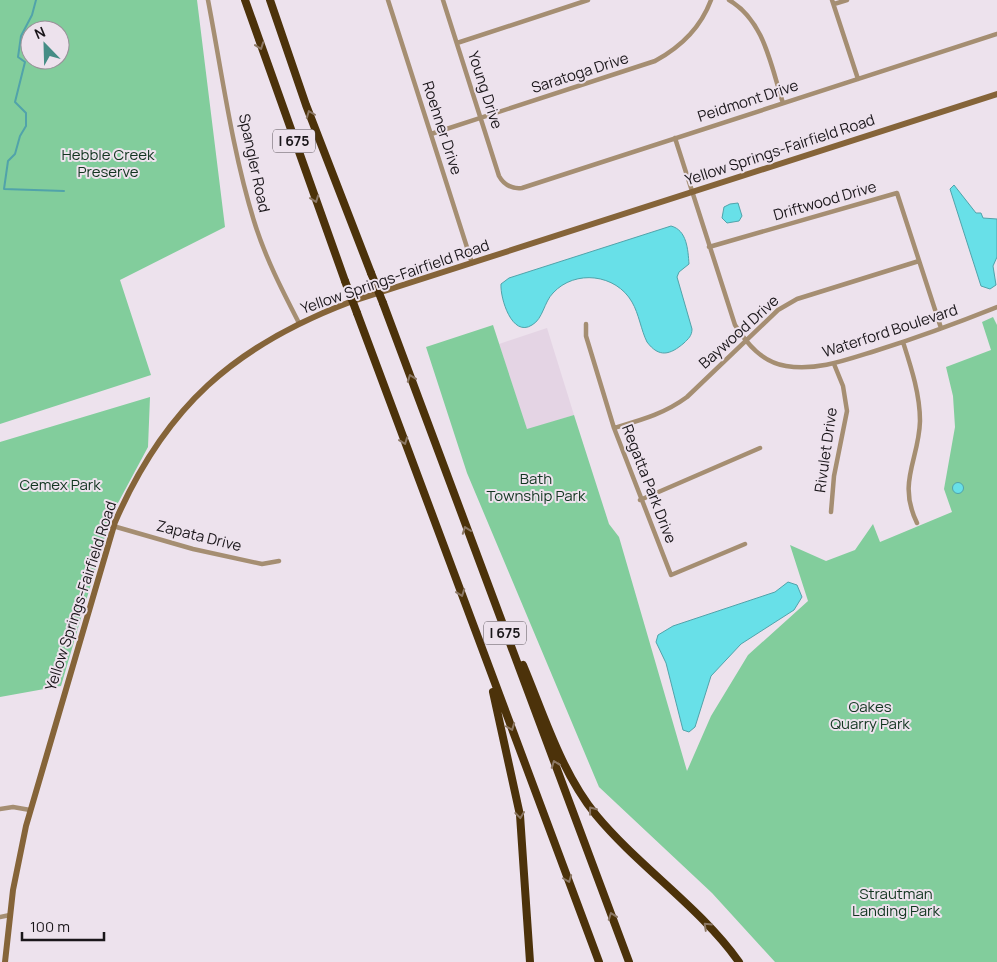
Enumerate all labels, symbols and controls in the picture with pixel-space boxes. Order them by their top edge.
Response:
north arrow [20,20,70,70]
text: N [31,22,48,43]
one-way arrow [254,41,264,50]
street label: Saratoga Drive [529,47,631,98]
street label: Young Drive [463,48,508,132]
street label: Peidmont Drive [695,74,801,127]
street label: Roehner Drive [417,78,468,177]
street label: Yellow Springs-Fairfield Road [682,109,877,190]
one-way arrow [305,110,315,118]
street label: Spangler Road [234,112,275,214]
road number: I 675 [273,130,315,152]
park label: Hebble Creek Preserve [61,144,155,182]
street label: Driftwood Drive [771,176,879,225]
one-way arrow [309,194,319,203]
street label: Yellow Springs-Fairfield Road [298,234,492,319]
street label: Baywood Drive [694,290,783,373]
street label: Waterford Boulevard [819,299,960,362]
one-way arrow [407,374,417,382]
street label: Rivulet Drive [809,406,842,494]
street label: Regatta Park Drive [617,421,682,547]
one-way arrow [398,436,408,445]
park label: Bath Township Park [487,468,586,506]
park label: Cemex Park [19,474,101,495]
street label: Yellow Springs-Fairfield Road [40,498,121,693]
street label: Zapata Drive [154,515,244,556]
one-way arrow [462,527,472,535]
one-way arrow [455,589,465,597]
road number: I 675 [484,622,526,644]
park label: Oakes Quarry Park [830,696,910,734]
one-way arrow [505,722,515,731]
one-way arrow [551,760,562,769]
one-way arrow [590,807,598,816]
one-way arrow [514,812,525,820]
one-way arrow [562,874,572,883]
park label: Strautman Landing Park [852,883,941,921]
scale bar [22,910,105,942]
one-way arrow [608,912,618,921]
text: 100 m [30,916,70,937]
one-way arrow [703,922,712,931]

